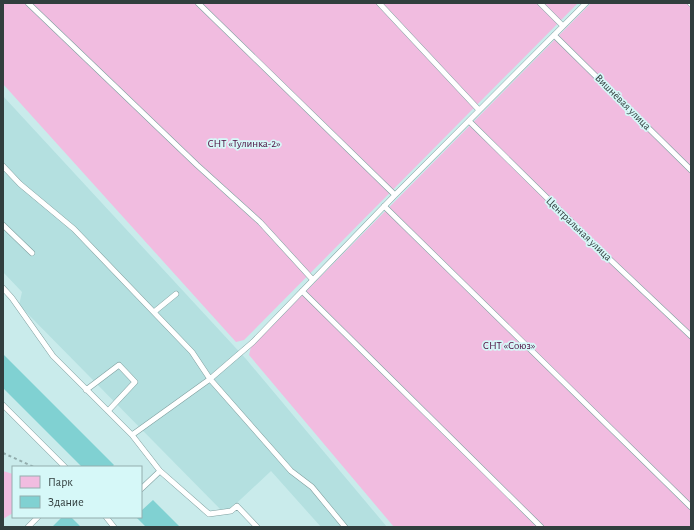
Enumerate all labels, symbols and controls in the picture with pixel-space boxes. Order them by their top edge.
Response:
street label: Вишнёвая улица [593,72,653,132]
park label: СНТ «Тулинка-2» [207,138,281,149]
street label: Центральная улица [544,195,614,263]
park label: СНТ «Союз» [483,340,535,351]
legend [12,466,142,518]
text: Парк [48,476,73,488]
text: Здание [48,496,84,508]

